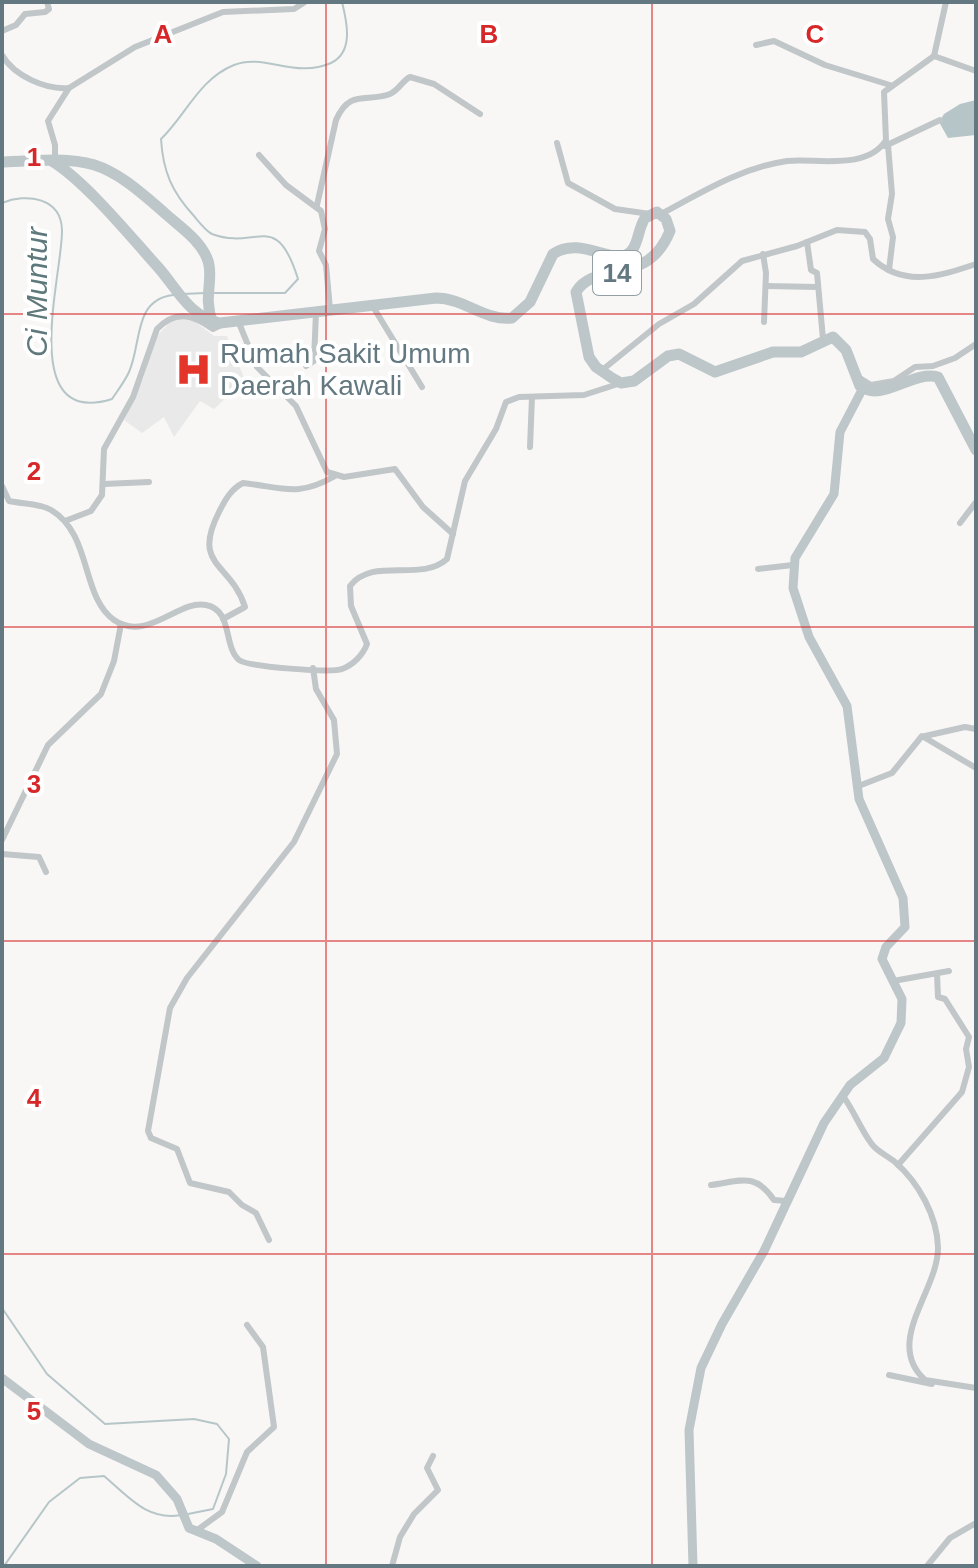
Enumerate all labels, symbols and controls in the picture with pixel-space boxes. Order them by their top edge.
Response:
text: A [154,19,173,49]
text: B [480,19,498,49]
text: C [806,19,825,49]
text: 1 [27,142,41,172]
water label: Ci Muntur [20,226,53,357]
road number: 14 [593,251,641,295]
place label: Rumah Sakit Umum Daerah Kawali [220,338,471,401]
hospital icon: Rumah Sakit Umum Daerah Kawali [175,350,213,388]
text: 2 [27,456,41,486]
text: 3 [27,769,41,799]
text: 4 [27,1083,42,1113]
text: 5 [27,1396,41,1426]

